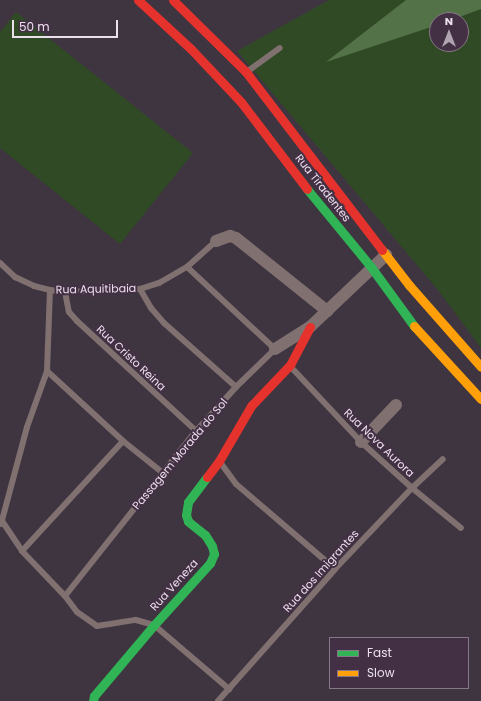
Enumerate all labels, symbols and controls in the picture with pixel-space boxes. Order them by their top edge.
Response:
scale bar [14,12,120,38]
north arrow [429,12,469,52]
text: N [445,13,453,29]
text: 50 m [19,18,50,35]
street label: Rua Tiradentes [293,152,353,224]
street label: Rua Aquitibaia [56,282,136,296]
street label: Rua Cristo Reina [94,323,168,393]
street label: Passagem Morada do Sol [130,396,230,512]
street label: Rua Nova Aurora [341,406,417,480]
street label: Rua dos Imigrantes [280,527,362,615]
street label: Rua Veneza [147,557,201,613]
legend [329,637,469,689]
text: Fast [367,644,392,661]
text: Slow [367,664,395,681]

